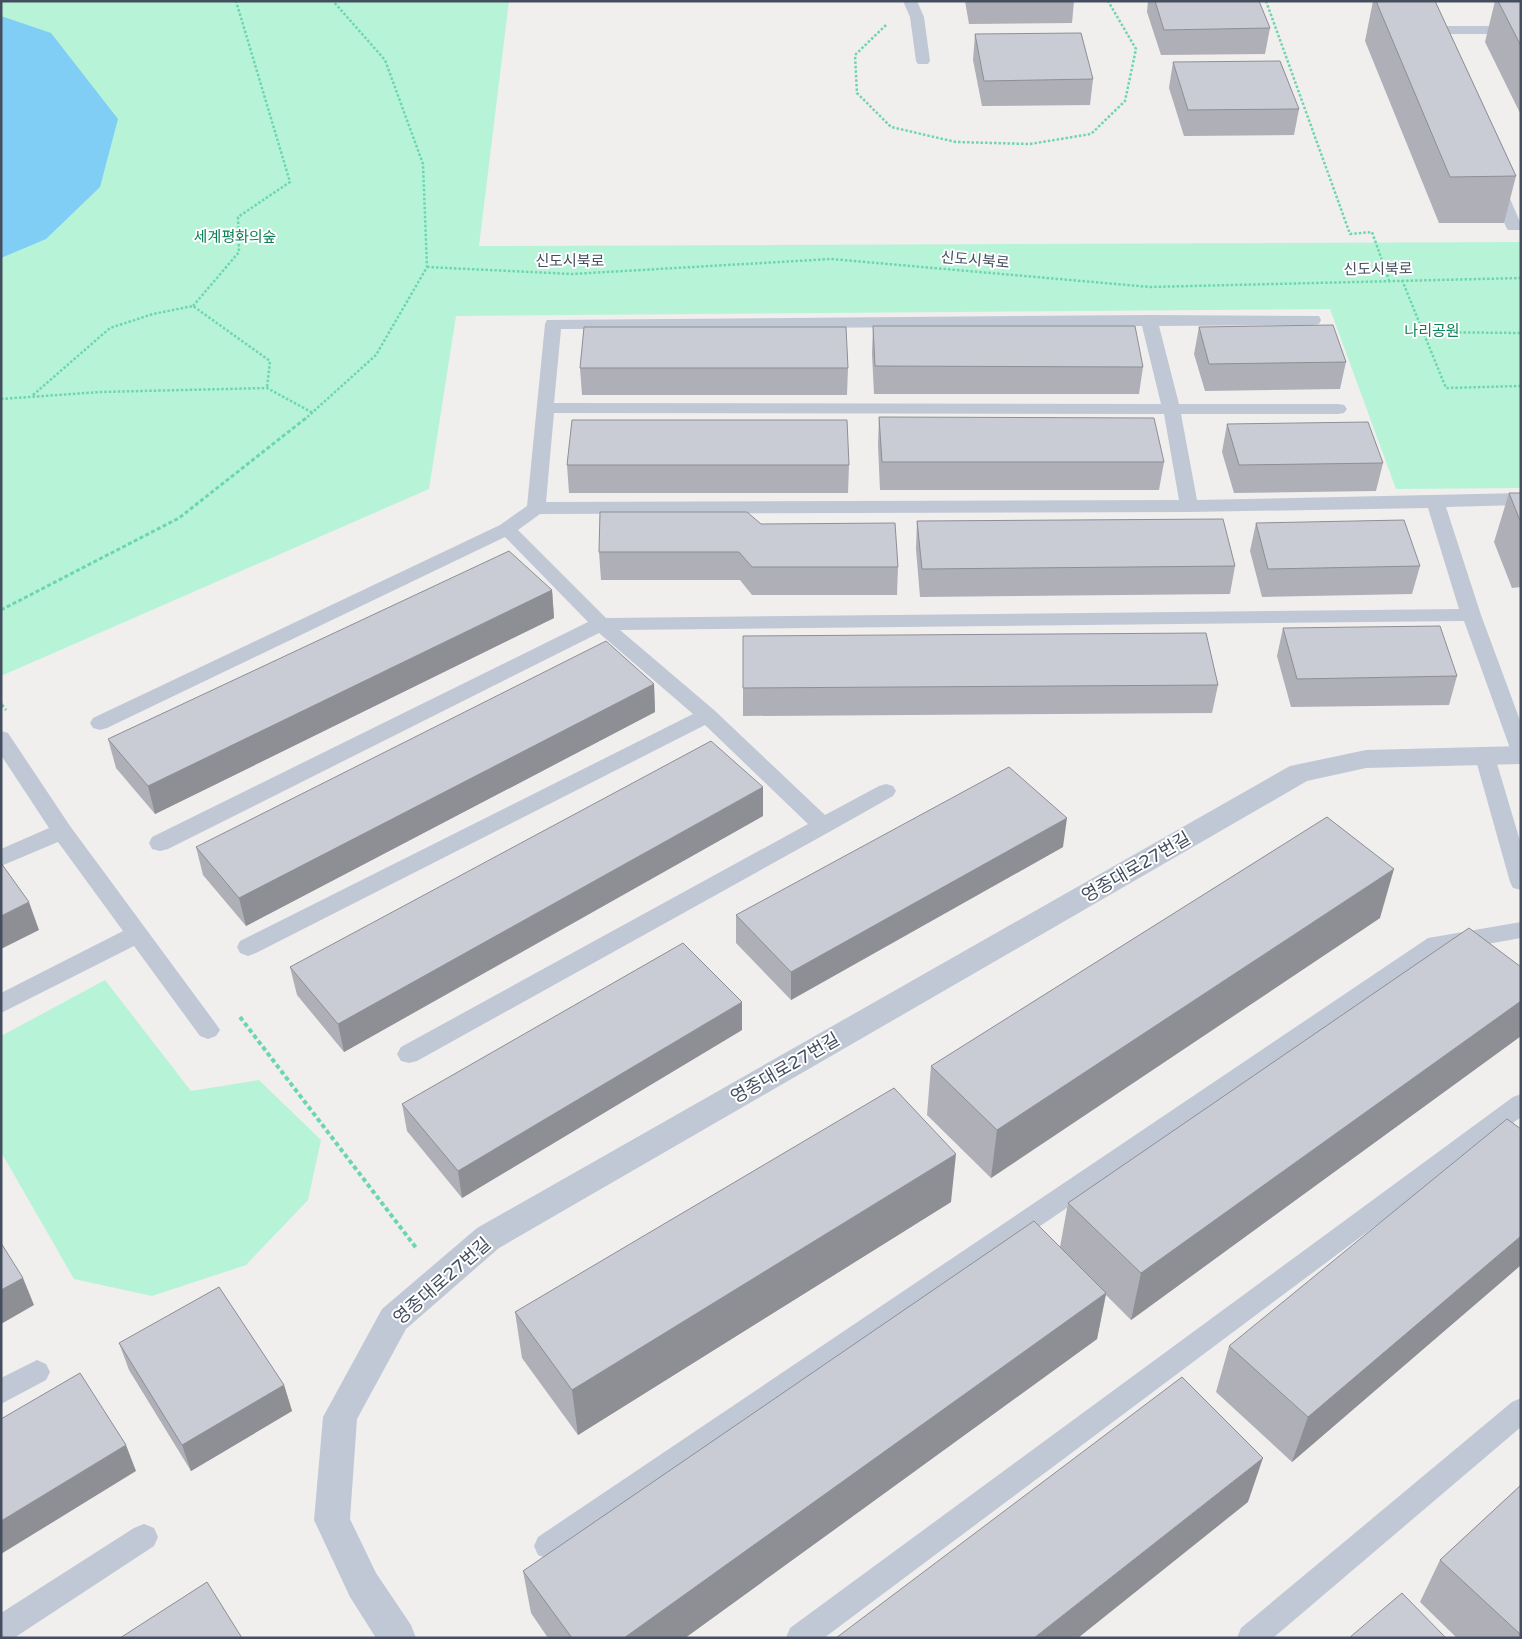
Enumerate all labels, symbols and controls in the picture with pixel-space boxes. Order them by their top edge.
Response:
park label: 세계평화의숲 [194,228,276,246]
street label: 신도시북로 [940,248,1010,272]
street label: 신도시북로 [535,252,605,270]
street label: 신도시북로 [1343,259,1413,279]
park label: 나리공원 [1404,322,1460,340]
street label: 영종대로27번길 [1078,827,1194,907]
street label: 영종대로27번길 [727,1028,843,1108]
street label: 영종대로27번길 [389,1233,495,1329]

